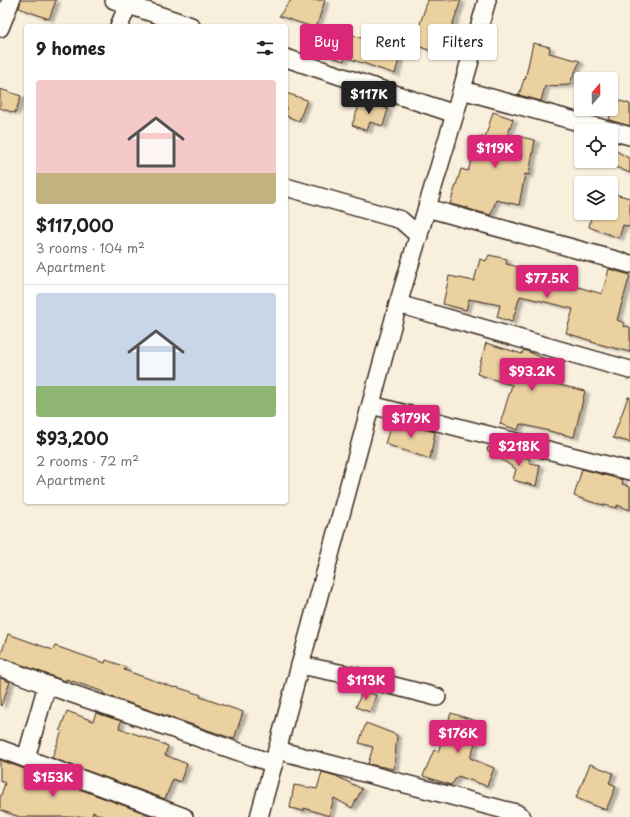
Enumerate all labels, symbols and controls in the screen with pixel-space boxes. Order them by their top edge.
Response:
chip: Buy [300,24,353,60]
chip: Rent [361,24,420,60]
chip: Filters [428,24,497,60]
text: 9 homes [36,35,105,61]
icon: filters [254,37,276,59]
north arrow [574,72,618,116]
map controls [574,72,618,220]
pin: $117K [341,81,397,115]
text: $117K [350,84,388,103]
icon: home [120,106,192,178]
button: locate [574,124,618,168]
pin: $119K [467,135,523,169]
text: $119K [476,138,514,157]
button: layers [574,176,618,220]
text: $117,000 [36,212,114,238]
text: 3 rooms · 104 m² [36,238,145,257]
text: Apartment [36,257,105,276]
pin: $77.5K [514,265,580,299]
text: $77.5K [525,268,569,287]
icon: home [120,319,192,391]
pin: $93.2K [499,358,565,392]
text: $93.2K [509,361,555,380]
pin: $179K [383,405,439,439]
text: $179K [392,408,430,427]
text: $93,200 [36,425,109,451]
pin: $218K [491,433,547,467]
text: $218K [498,436,540,455]
text: 2 rooms · 72 m² [36,451,139,470]
text: Apartment [36,470,105,489]
pin: $113K [338,667,394,701]
text: $113K [347,670,385,689]
pin: $176K [430,720,486,754]
text: $176K [438,723,478,742]
pin: $153K [25,764,81,798]
text: $153K [33,767,73,786]

